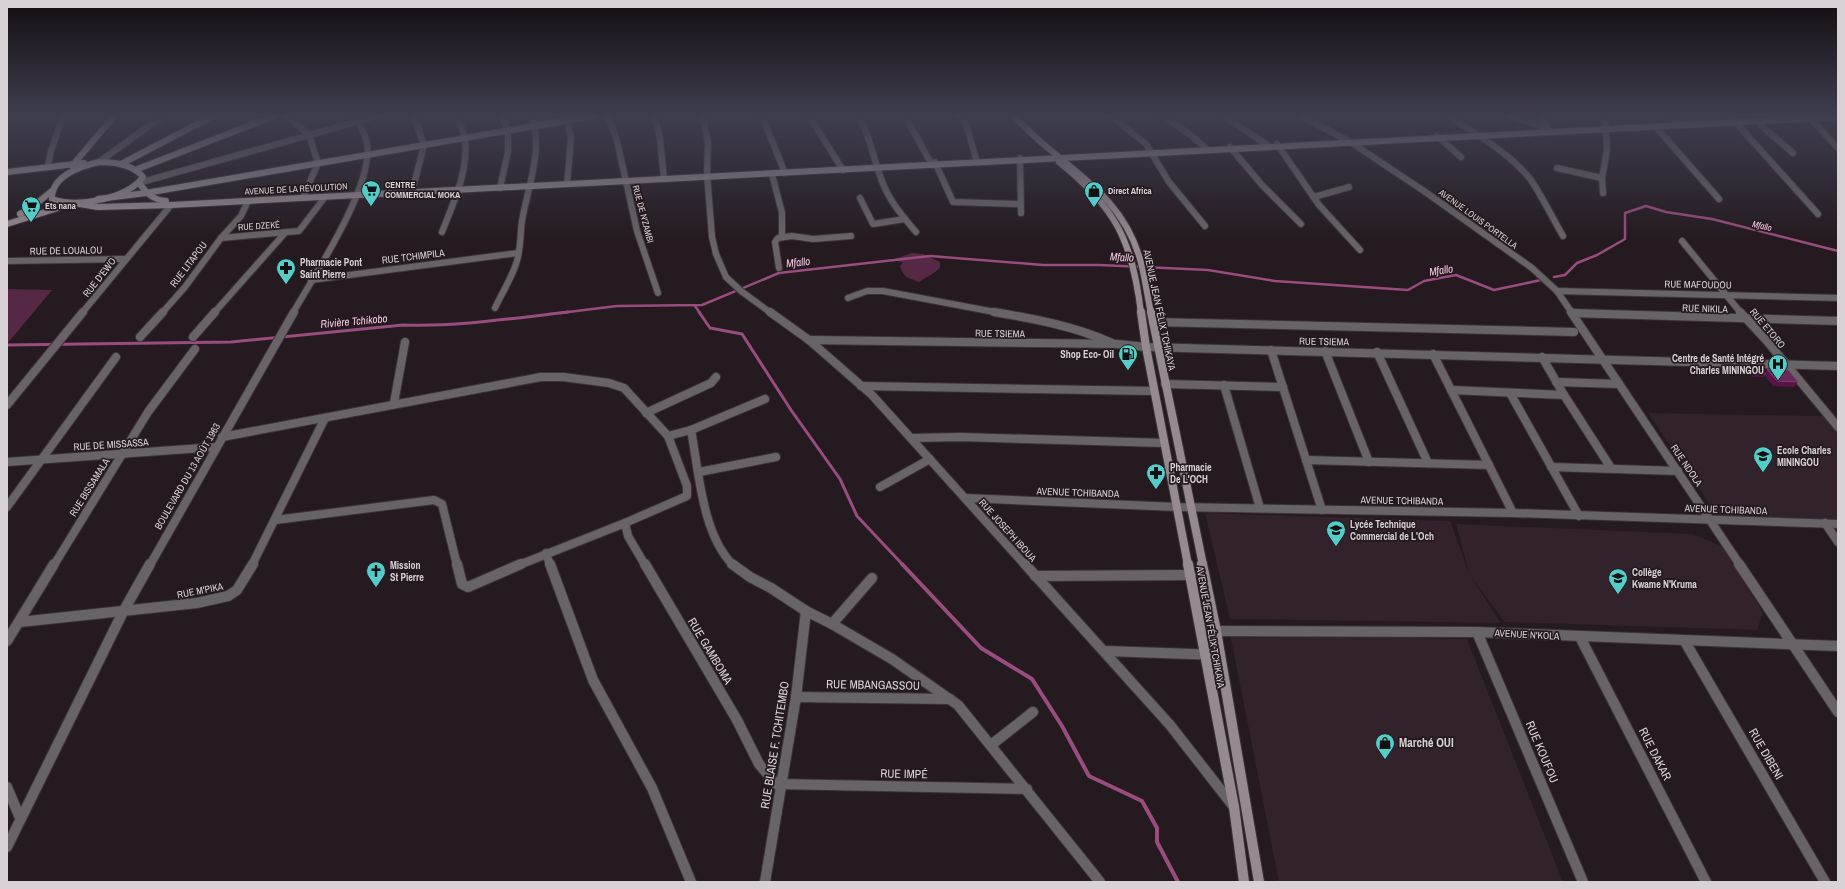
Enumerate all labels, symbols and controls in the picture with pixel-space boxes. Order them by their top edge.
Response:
supermarket icon: CENTRE COMMERCIAL MOKA [360,179,382,207]
place label: CENTRE COMMERCIAL MOKA [385,179,461,201]
street label: AVENUE DE LA RÉVOLUTION [243,180,348,198]
shop icon: Direct Africa [1083,180,1105,208]
street label: RUE DE N'ZAMBI [630,184,656,244]
place label: Direct Africa [1108,185,1153,197]
street label: AVENUE LOUIS PORTELLA [1435,186,1520,252]
supermarket icon: Ets nana [20,195,42,223]
place label: Ets nana [45,200,77,212]
water label: Mfallo [1751,218,1773,234]
street label: RUE DZEKÉ [238,219,281,233]
street label: RUE LITAPOU [167,239,210,290]
street label: RUE DE LOUALOU [30,243,102,258]
street label: RUE TCHIMPILA [381,246,446,267]
street label: AVENUE JEAN FÉLIX TCHIKAYA [1140,247,1179,372]
water label: Mfallo [1110,249,1134,265]
water label: Mfallo [785,254,811,270]
street label: RUE D'EWO [80,255,119,300]
place label: Pharmacie Pont Saint Pierre [300,256,362,281]
pharmacy icon: Pharmacie Pont Saint Pierre [275,257,297,285]
water label: Mfallo [1428,261,1454,279]
street label: RUE MAFOUDOU [1664,277,1732,292]
street label: RUE NIKILA [1682,301,1729,316]
street label: RUE ETORO [1747,306,1788,351]
water label: Rivière Tchikobo [320,311,388,331]
street label: RUE TSIEMA [975,327,1026,340]
street label: RUE TSIEMA [1299,335,1350,348]
fuel station icon: Shop Eco- Oil [1117,343,1139,371]
place label: Shop Eco- Oil [1060,348,1114,361]
place label: Centre de Santé Intégré Charles MININGOU [1672,352,1764,377]
hospital icon: Centre de Santé Intégré Charles MININGOU [1767,353,1789,381]
street label: BOULEVARD DU 13 AOÛT 1963 [152,420,223,532]
street label: RUE DE MISSASSA [73,435,150,454]
street label: RUE NDOLA [1668,442,1706,489]
place label: Ecole Charles MININGOU [1777,444,1832,469]
school or university icon: Ecole Charles MININGOU [1752,445,1774,473]
street label: RUE BISSAMALA [66,455,113,519]
place label: Pharmacie De L'OCH [1170,461,1212,486]
pharmacy icon: Pharmacie De L'OCH [1145,462,1167,490]
street label: AVENUE TCHIBANDA [1035,485,1120,500]
street label: AVENUE TCHIBANDA [1360,493,1444,508]
street label: RUE JOSEPH IBOUA [976,496,1040,565]
street label: AVENUE TCHIBANDA [1683,502,1768,517]
place label: Lycée Technique Commercial de L'Och [1350,518,1434,543]
school or university icon: Lycée Technique Commercial de L'Och [1325,519,1347,547]
place label: Mission St Pierre [390,559,424,584]
church icon: Mission St Pierre [365,560,387,588]
street label: AVENUE JEAN FÉLIX TCHIKAYA [1193,564,1228,689]
place label: Collège Kwame N'Kruma [1632,566,1697,591]
school or university icon: Collège Kwame N'Kruma [1607,567,1629,595]
street label: RUE M'PIKA [176,580,225,601]
street label: RUE GAMBOMA [684,615,736,688]
street label: AVENUE N'KOLA [1493,626,1560,643]
street label: RUE MBANGASSOU [826,676,920,694]
street label: RUE BLAISE F. TCHITEMBO [757,680,793,810]
street label: RUE KOUFOU [1522,719,1562,785]
street label: RUE DAKAR [1635,725,1675,783]
street label: RUE DIBENI [1745,726,1787,782]
shop icon: Marché OUI [1374,732,1396,760]
place label: Marché OUI [1399,735,1454,751]
street label: RUE IMPÉ [880,766,928,782]

